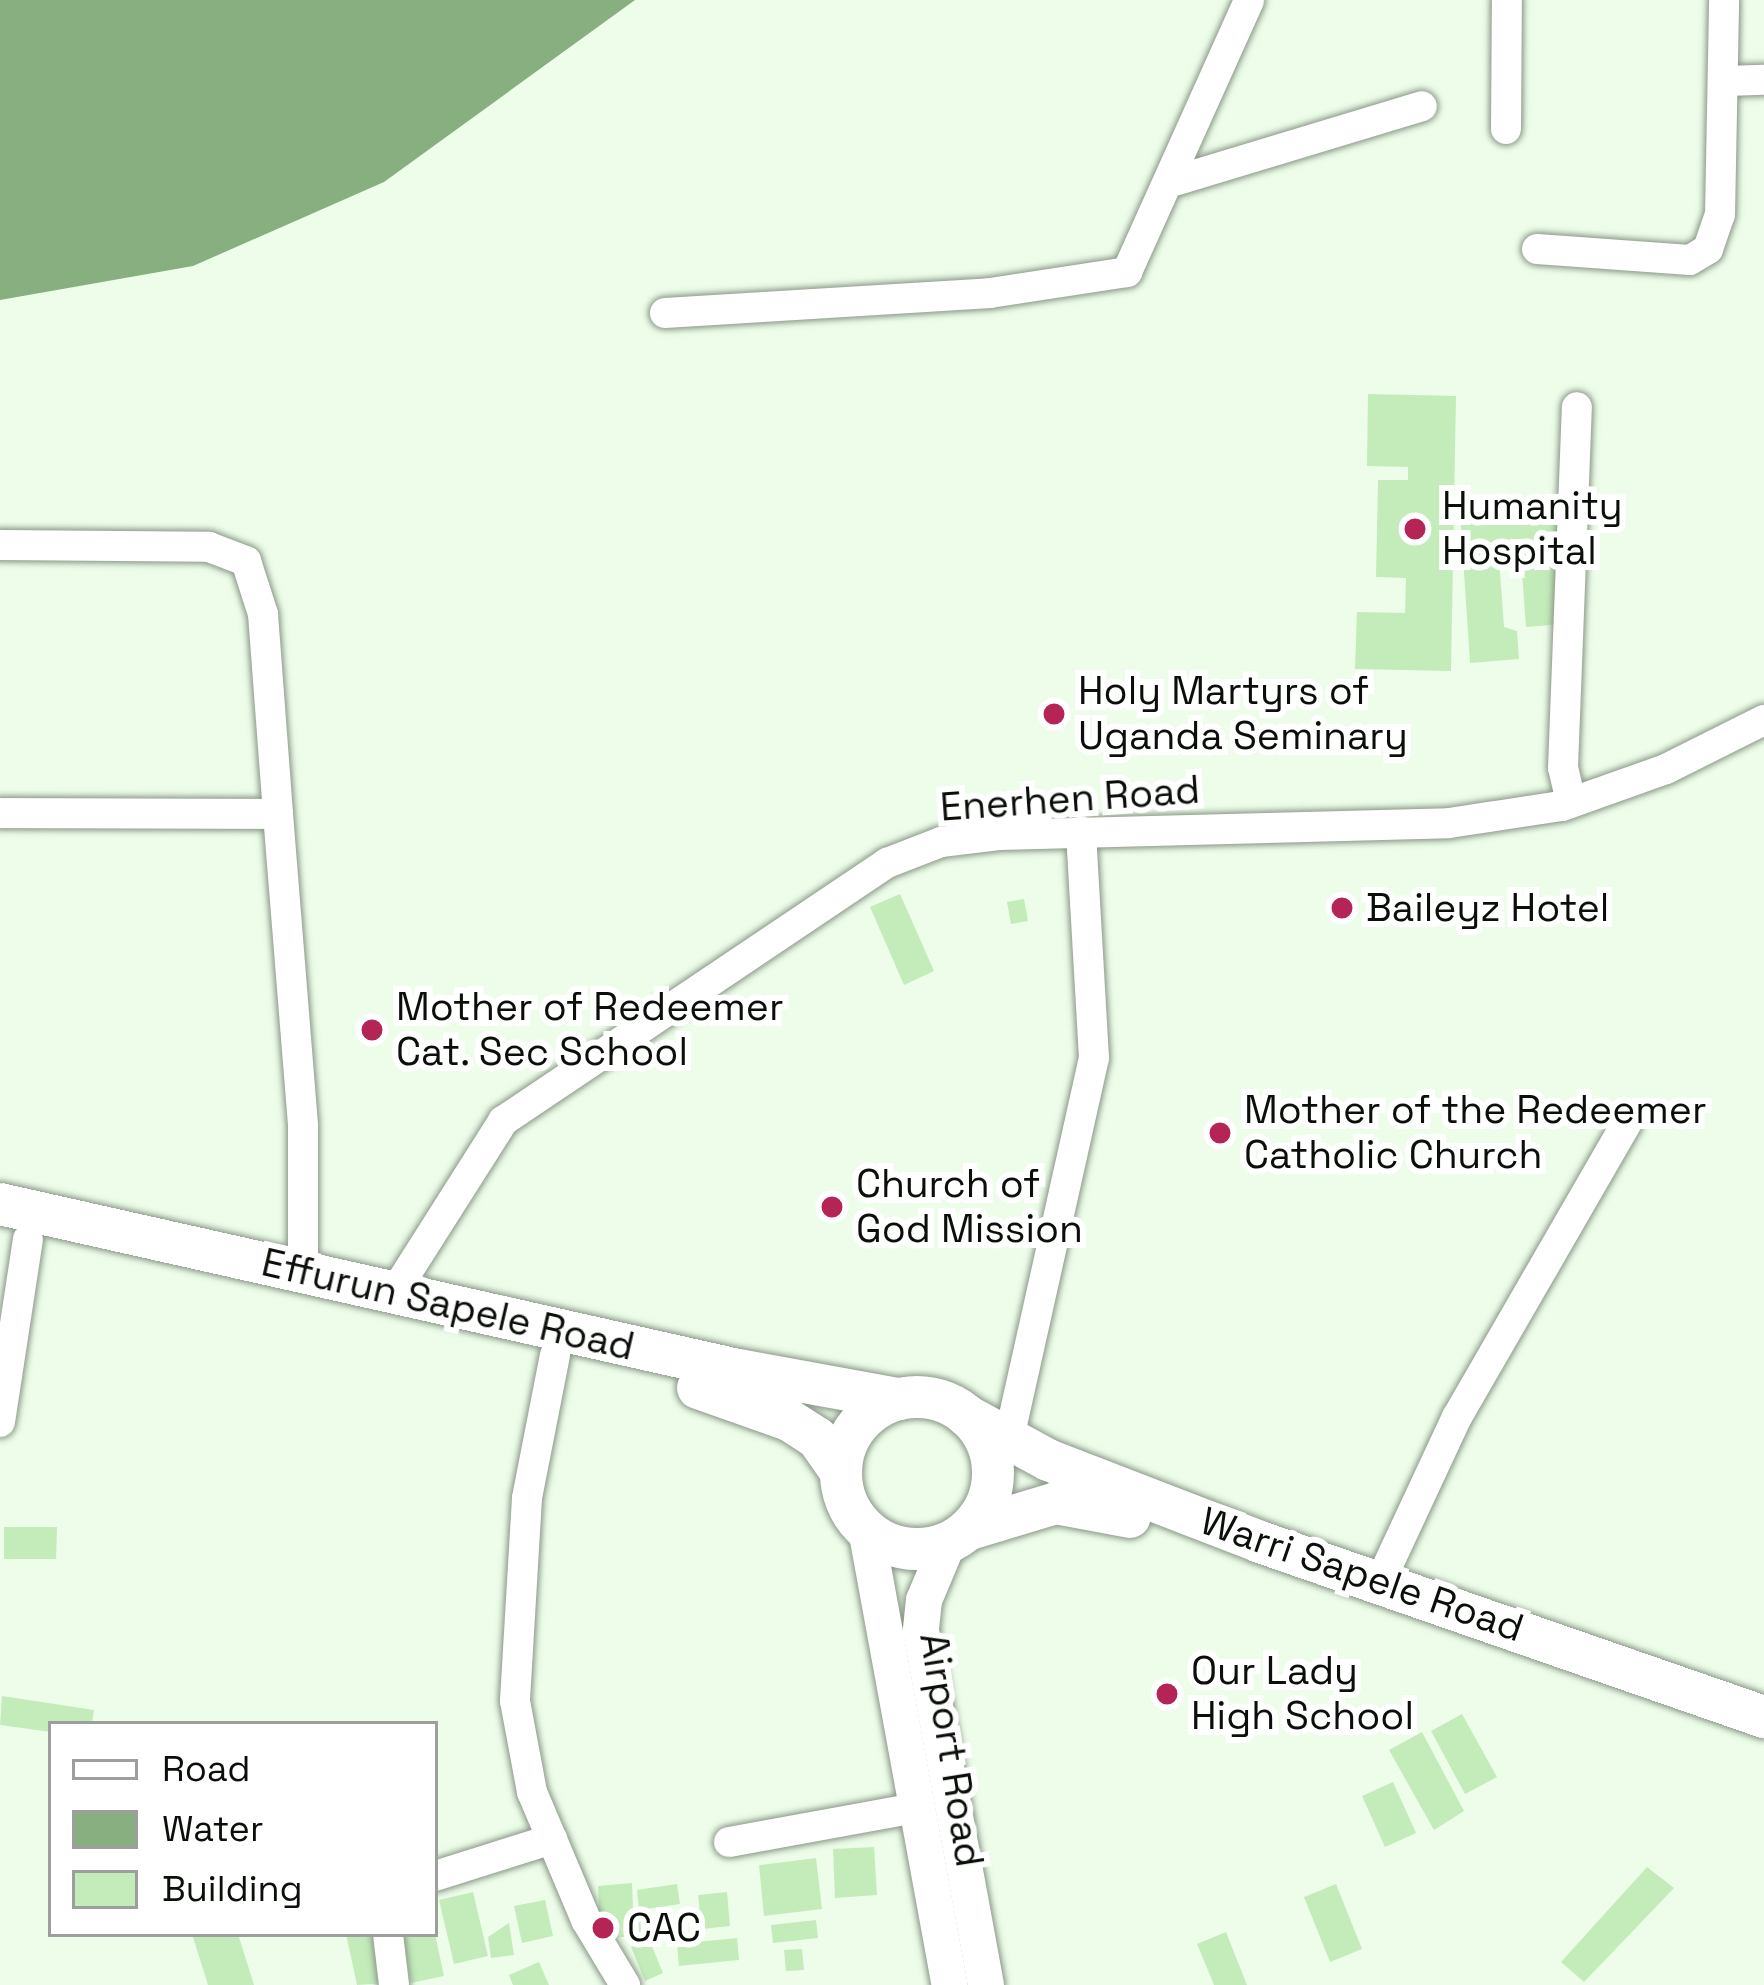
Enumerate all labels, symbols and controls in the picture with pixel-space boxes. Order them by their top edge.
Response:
place label: Humanity Hospital [1442,484,1623,575]
marker: Humanity Hospital [1399,513,1431,545]
place label: Holy Martyrs of Uganda Seminary [1078,669,1408,760]
marker: Holy Martyrs of Uganda Seminary [1041,701,1067,727]
street label: Enerhen Road [939,767,1201,831]
place label: Baileyz Hotel [1366,885,1609,931]
marker: Baileyz Hotel [1329,895,1355,921]
place label: Mother of Redeemer Cat. Sec School [396,985,784,1076]
marker: Mother of Redeemer Cat. Sec School [359,1017,385,1043]
place label: Mother of the Redeemer Catholic Church [1244,1088,1707,1179]
marker: Mother of the Redeemer Catholic Church [1207,1120,1233,1146]
place label: Church of God Mission [856,1162,1083,1253]
marker: Church of God Mission [819,1194,845,1220]
street label: Effurun Sapele Road [257,1239,639,1371]
street label: Warri Sapele Road [1195,1498,1529,1652]
street label: Airport Road [909,1630,993,1870]
place label: Our Lady High School [1191,1649,1414,1740]
marker: Our Lady High School [1154,1681,1180,1707]
legend [48,1721,438,1937]
text: Road [162,1746,250,1792]
text: Water [162,1806,263,1852]
text: Building [162,1866,303,1912]
place label: CAC [627,1905,701,1951]
marker: CAC [590,1915,616,1941]

